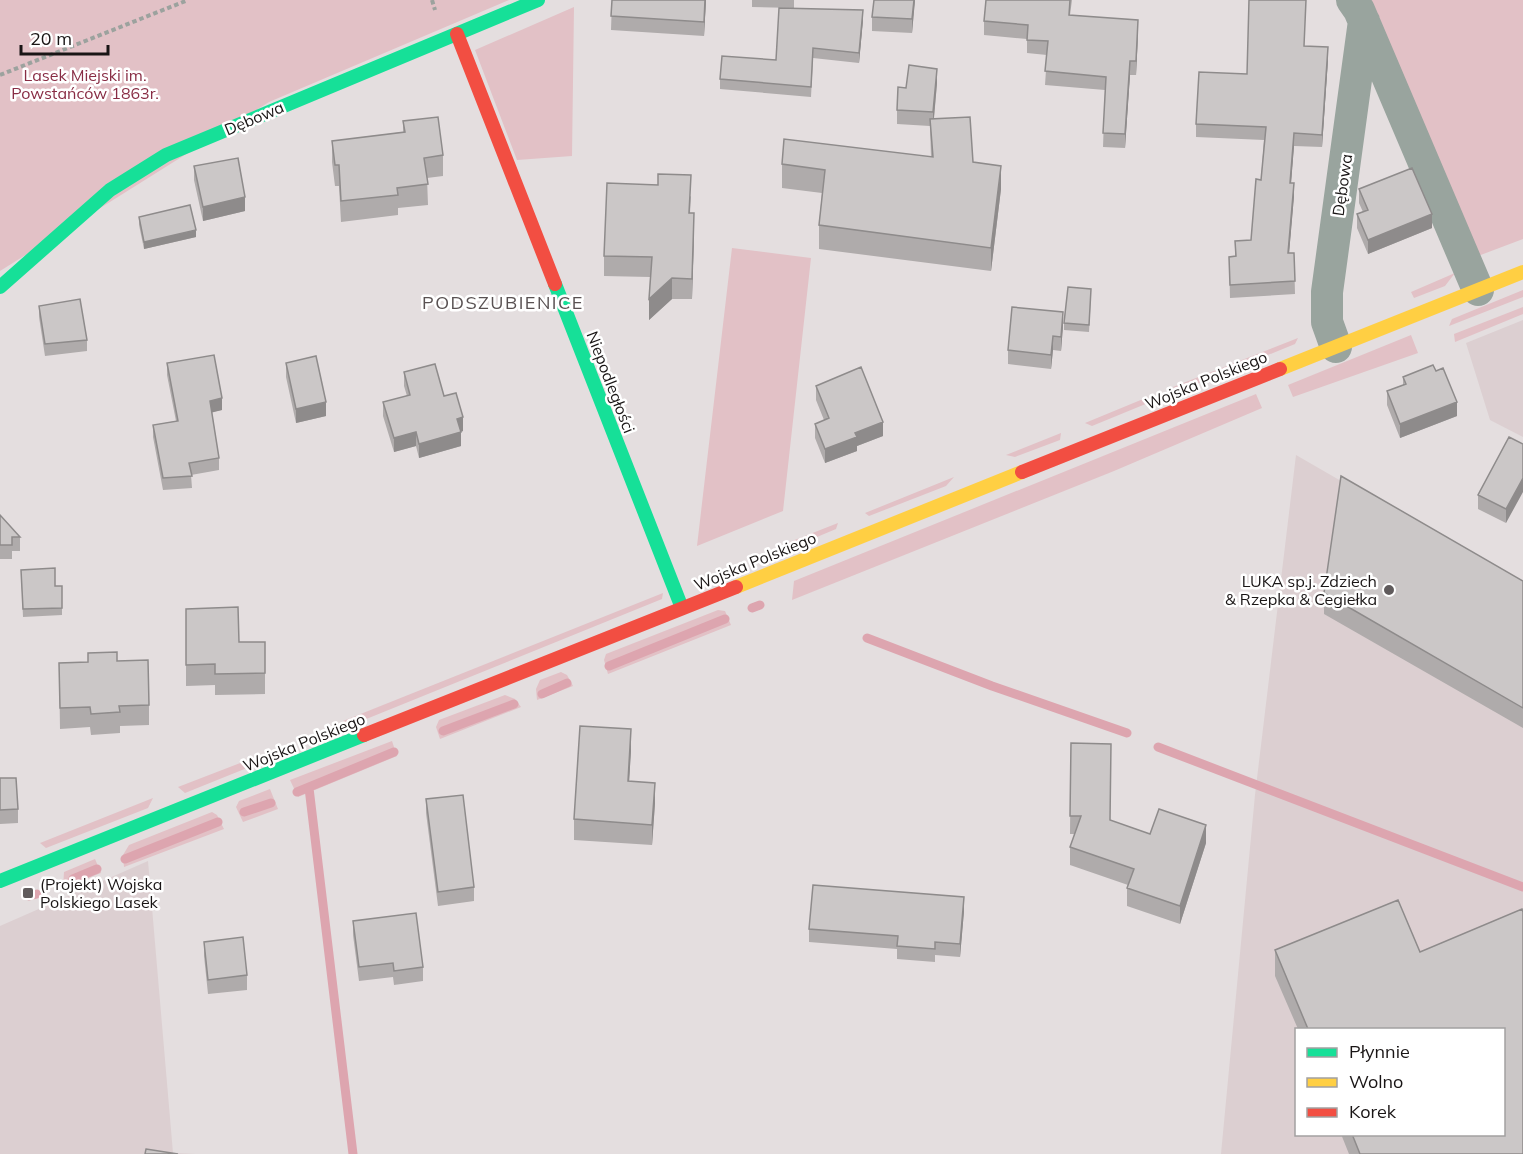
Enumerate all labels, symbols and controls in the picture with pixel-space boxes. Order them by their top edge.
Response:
scale bar [21,18,108,56]
text: 20 m [30,27,72,50]
park label: Lasek Miejski im. Powstańców 1863r. [11,65,159,103]
street label: Dębowa [221,97,287,139]
street label: Dębowa [1328,153,1356,217]
district label: PODSZUBIENICE [422,291,584,314]
street label: Niepodległości [582,328,640,436]
street label: Wojska Polskiego [1142,346,1270,414]
street label: Wojska Polskiego [691,527,819,595]
place label: LUKA sp.j. Zdziech & Rzepka & Cegiełka [1225,571,1377,609]
marker: LUKA sp.j. Zdziech & Rzepka & Cegiełka [1382,583,1396,597]
street label: Wojska Polskiego [240,708,368,776]
place label: (Projekt) Wojska Polskiego Lasek [40,874,162,912]
marker: (Projekt) Wojska Polskiego Lasek [21,886,35,900]
legend [1295,1028,1505,1136]
text: Płynnie [1349,1040,1410,1063]
text: Wolno [1349,1070,1403,1093]
text: Korek [1349,1100,1397,1123]

